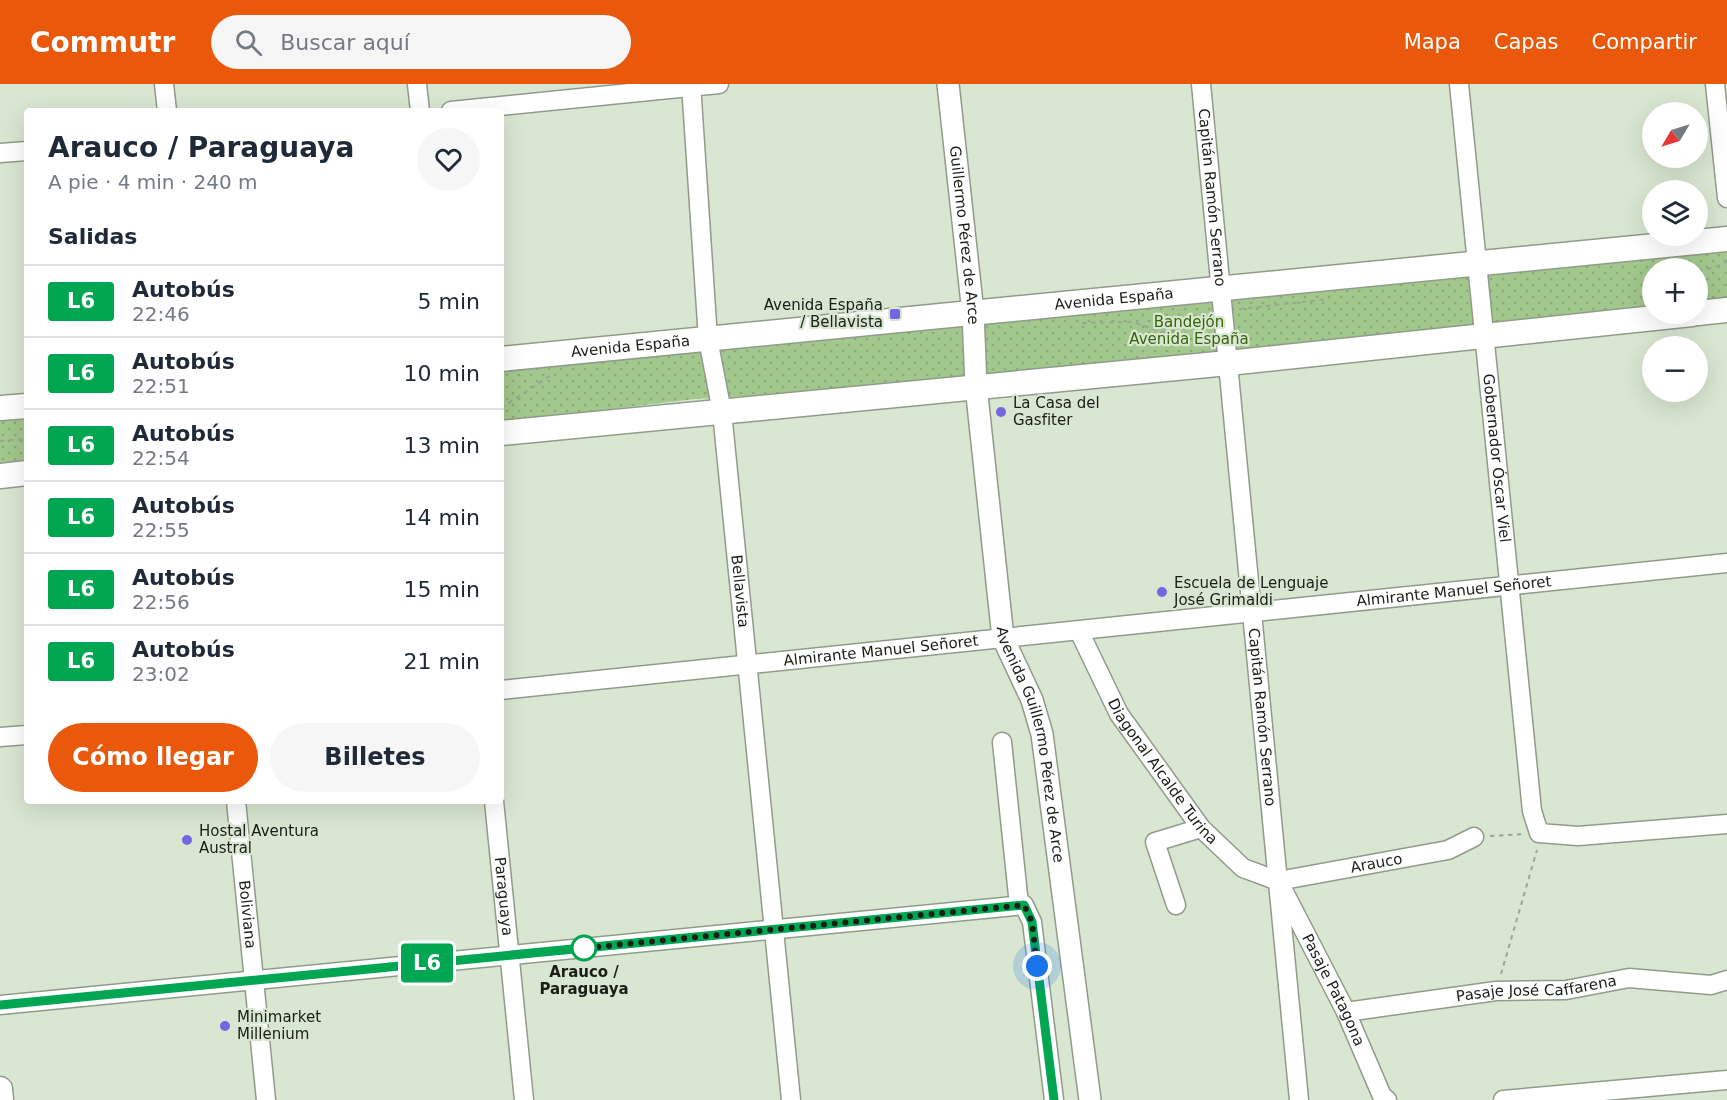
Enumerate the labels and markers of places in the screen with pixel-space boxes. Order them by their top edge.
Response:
place label: Avenida España / Bellavista [764,296,883,331]
marker: Avenida España / Bellavista [888,307,902,321]
place label: La Casa del Gasfiter [1013,394,1100,429]
marker: La Casa del Gasfiter [994,405,1008,419]
place label: Escuela de Lenguaje José Grimaldi [1173,574,1328,609]
marker: Escuela de Lenguaje José Grimaldi [1155,585,1169,599]
place label: Hostal Aventura Austral [199,822,319,857]
marker: Hostal Aventura Austral [180,833,194,847]
marker: Arauco / Paraguaya [571,935,597,961]
place label: Arauco / Paraguaya [539,963,629,998]
place label: Minimarket Millenium [237,1008,321,1043]
marker: Minimarket Millenium [218,1019,232,1033]

